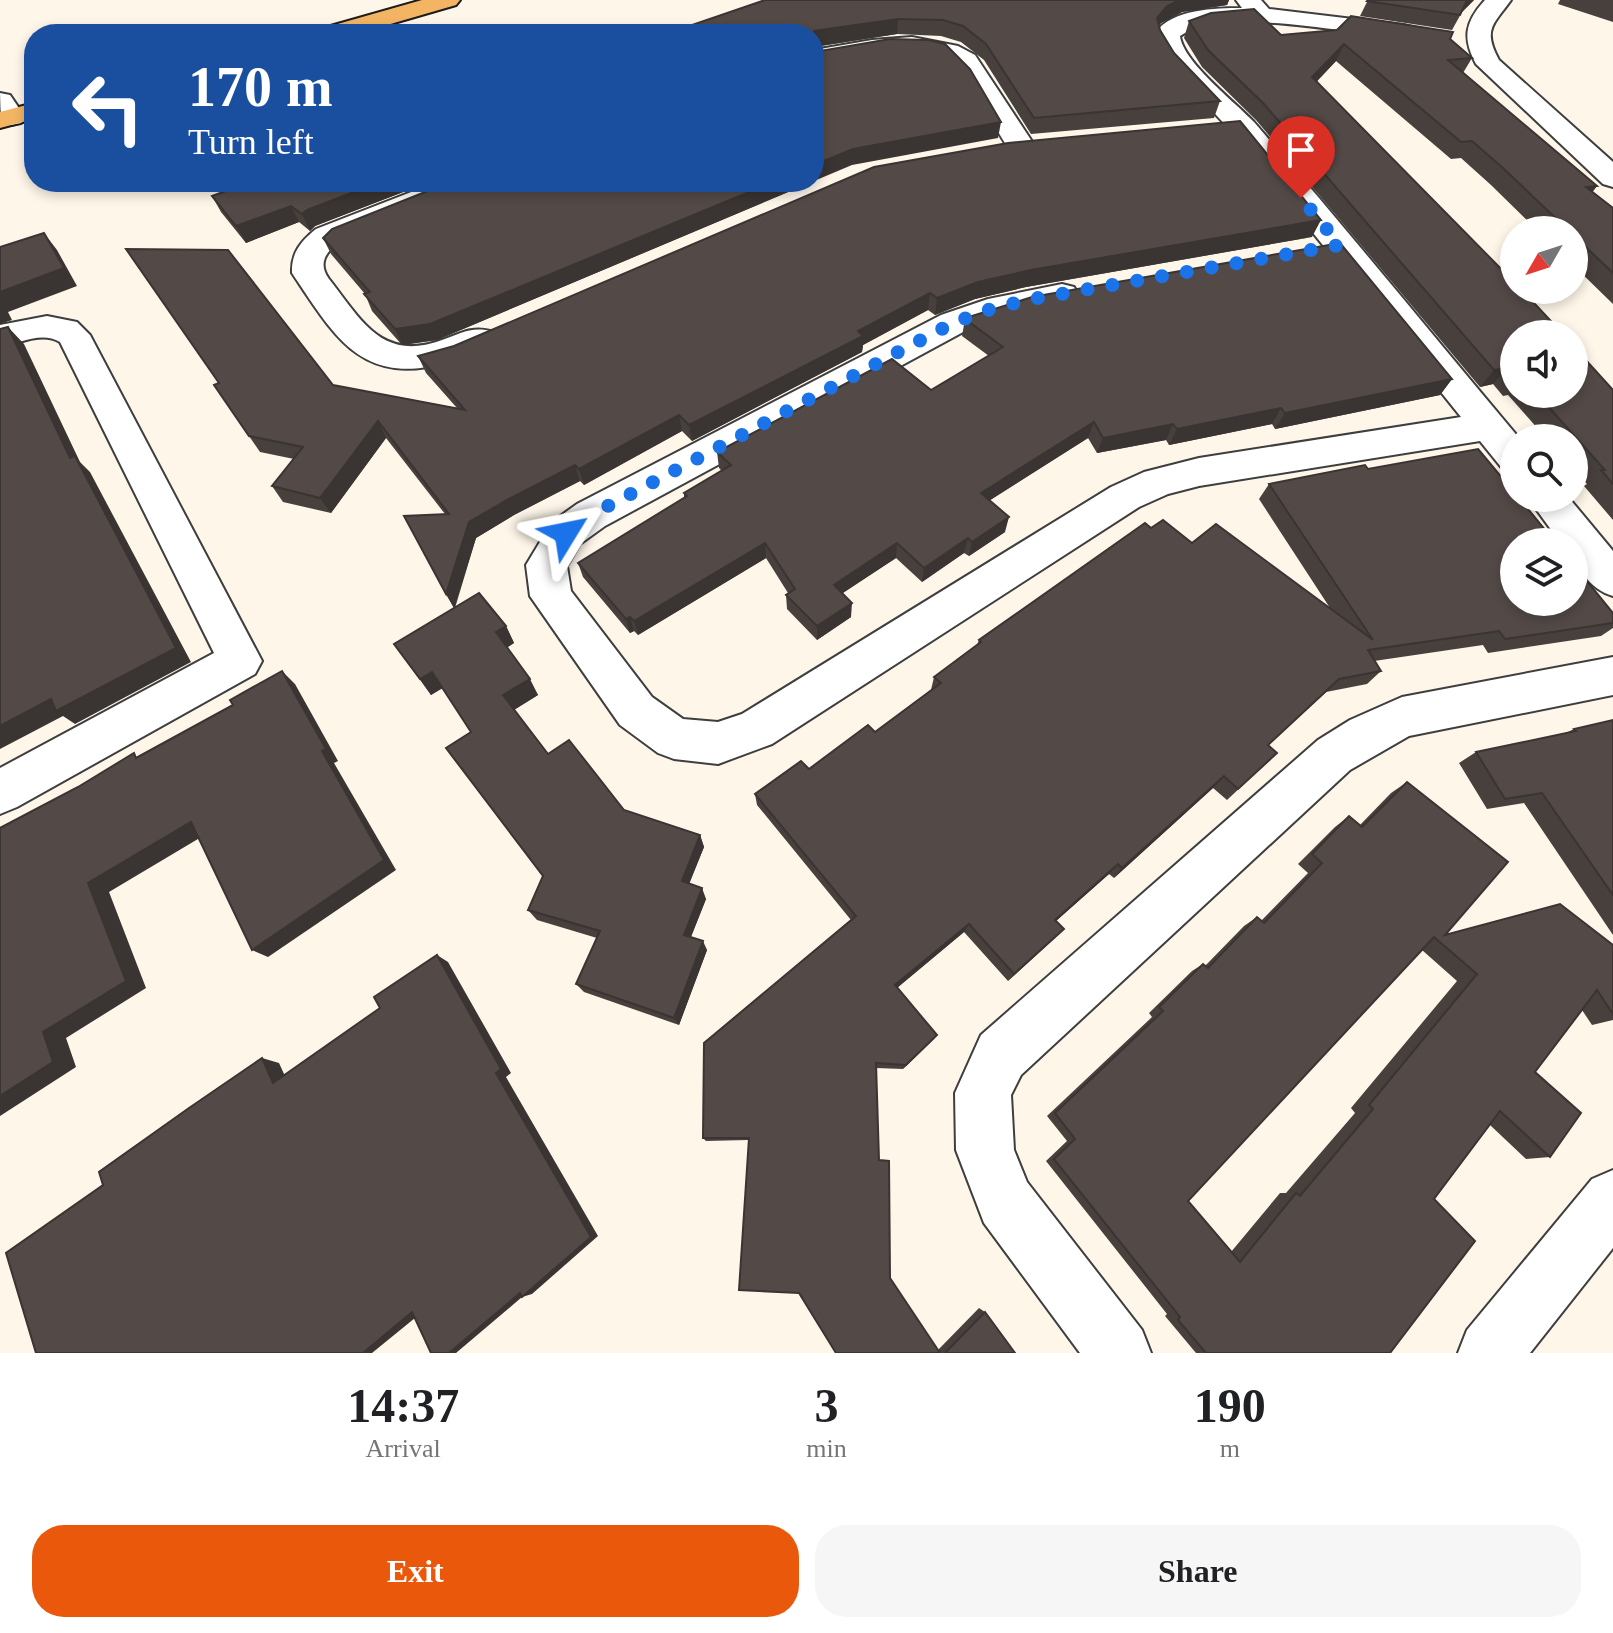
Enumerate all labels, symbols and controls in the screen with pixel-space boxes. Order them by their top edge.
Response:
icon: left [56,56,160,160]
text: 170 m [188,56,333,118]
pin [1267,116,1335,198]
text: Turn left [188,122,314,162]
icon: arrive [1279,128,1323,172]
north arrow [1500,216,1588,304]
map controls [1500,216,1588,616]
button: sound [1500,320,1588,408]
button: search [1500,424,1588,512]
position arrow [524,491,608,575]
button: layers [1500,528,1588,616]
text: 14:37 [347,1379,459,1432]
text: 3 [814,1379,838,1432]
text: 190 [1194,1379,1266,1432]
text: Arrival [366,1434,441,1463]
text: min [806,1434,847,1463]
text: m [1220,1434,1240,1463]
button: Exit [32,1525,799,1617]
button: Share [815,1525,1581,1617]

